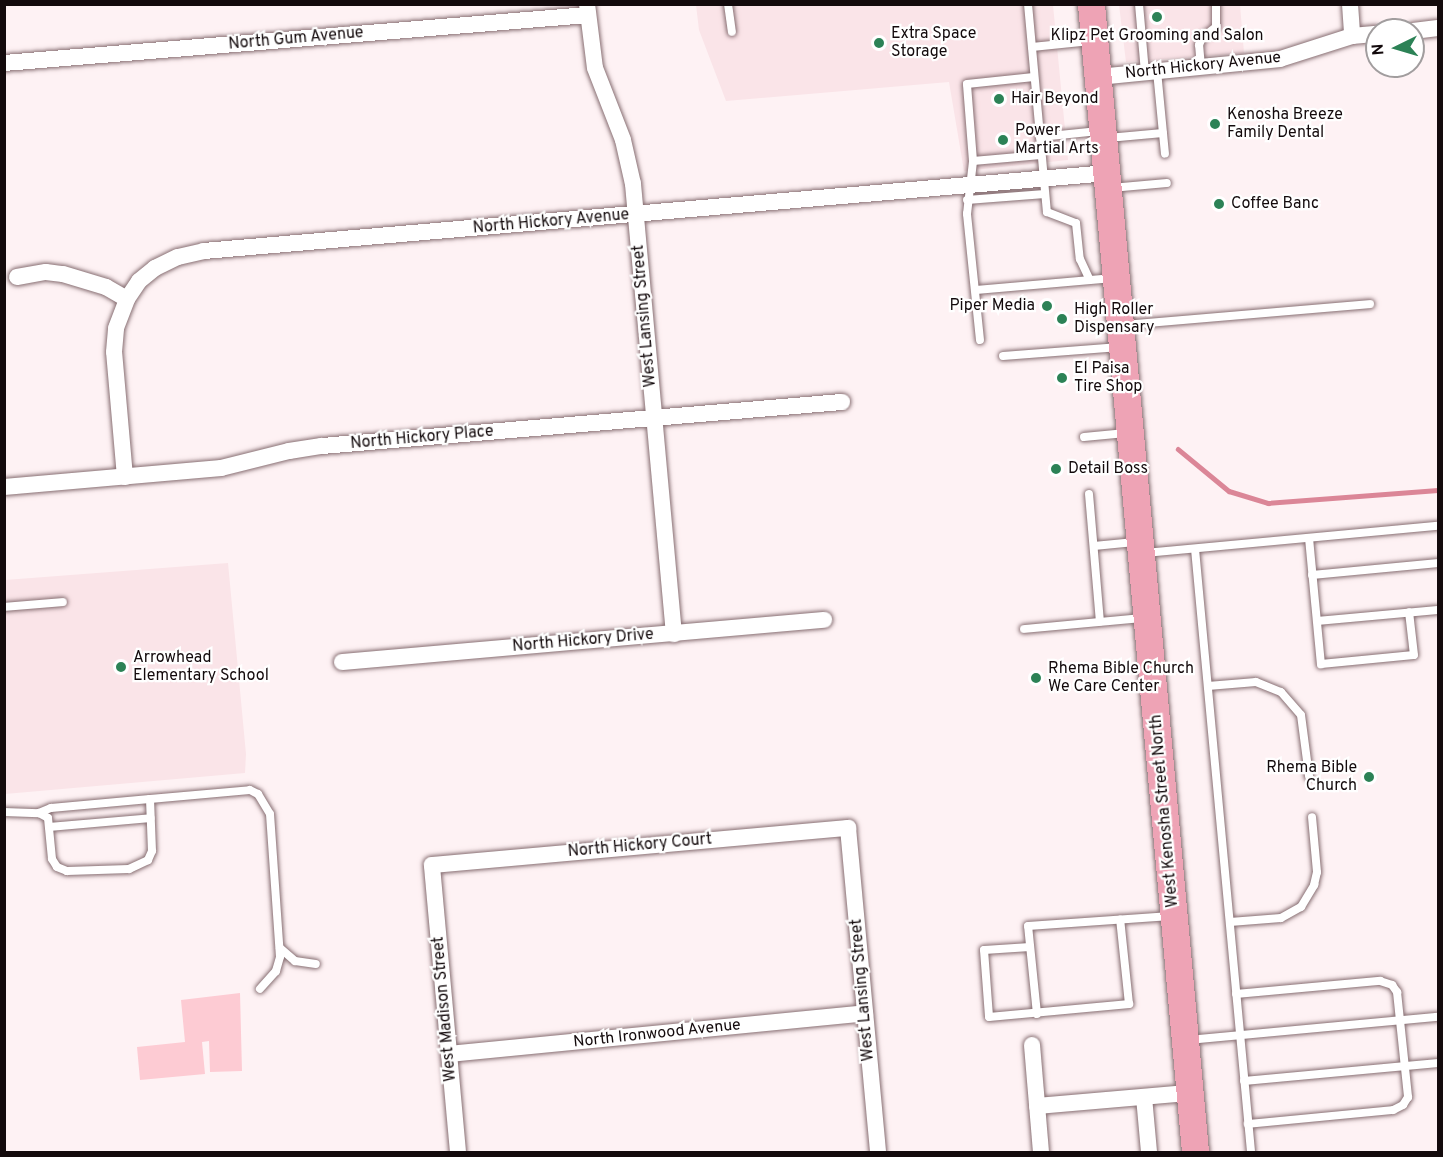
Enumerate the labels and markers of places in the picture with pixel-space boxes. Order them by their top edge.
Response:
marker: Klipz Pet Grooming and Salon [1150,10,1164,24]
place label: Extra Space Storage [891,24,976,62]
place label: Klipz Pet Grooming and Salon [1050,26,1264,46]
marker: Extra Space Storage [872,36,886,50]
place label: Hair Beyond [1011,89,1099,109]
marker: Hair Beyond [992,92,1006,106]
place label: Kenosha Breeze Family Dental [1227,105,1343,143]
marker: Kenosha Breeze Family Dental [1208,117,1222,131]
place label: Power Martial Arts [1015,121,1099,159]
marker: Power Martial Arts [996,133,1010,147]
place label: Coffee Banc [1231,194,1319,214]
marker: Coffee Banc [1212,197,1226,211]
place label: Piper Media [950,296,1035,316]
marker: Piper Media [1040,299,1054,313]
place label: High Roller Dispensary [1074,300,1154,338]
marker: High Roller Dispensary [1055,312,1069,326]
place label: El Paisa Tire Shop [1074,359,1142,397]
marker: El Paisa Tire Shop [1055,371,1069,385]
place label: Detail Boss [1068,459,1148,479]
marker: Detail Boss [1049,462,1063,476]
place label: Arrowhead Elementary School [133,648,269,686]
place label: Rhema Bible Church We Care Center [1048,659,1194,697]
marker: Arrowhead Elementary School [114,660,128,674]
marker: Rhema Bible Church We Care Center [1029,671,1043,685]
place label: Rhema Bible Church [1266,758,1357,796]
marker: Rhema Bible Church [1362,770,1376,784]

